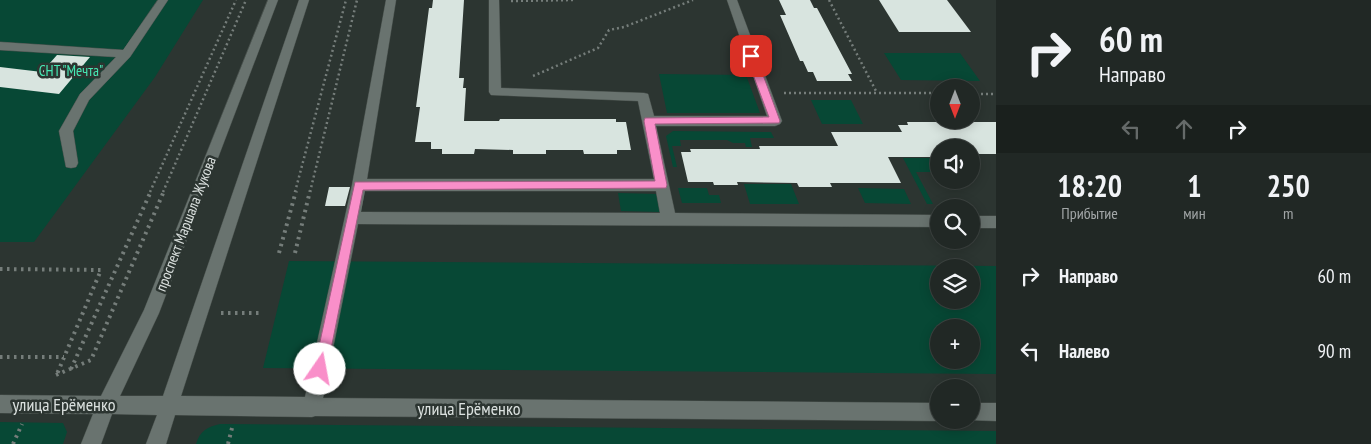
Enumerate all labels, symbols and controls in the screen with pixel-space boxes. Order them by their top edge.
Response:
text: 60 m [1099,16,1163,62]
icon: right [1016,20,1081,85]
pin [730,35,772,77]
icon: arrive [737,42,765,70]
text: Направо [1099,60,1166,88]
park label: СНТ "Мечта" [39,61,103,80]
north arrow [930,79,980,129]
map controls [930,79,980,429]
icon: left [1117,115,1145,143]
icon: ahead [1170,115,1198,143]
icon: right [1223,115,1251,143]
button: sound [930,139,980,189]
street label: проспект Маршала Жукова [151,154,220,294]
text: 18:20 [1057,166,1122,205]
text: 1 [1187,166,1202,205]
text: 250 [1267,166,1310,205]
button: search [930,199,980,249]
text: Прибытие [1061,203,1118,223]
text: мин [1183,203,1206,223]
text: m [1283,203,1294,223]
button: layers [930,259,980,309]
icon: right [1016,262,1044,290]
text: Направо [1059,264,1118,288]
text: 60 m [1318,264,1351,288]
button: + [930,319,980,369]
icon: left [1016,337,1044,365]
text: Налево [1059,339,1110,363]
text: 90 m [1318,339,1351,363]
position arrow [293,342,345,394]
button: − [930,379,980,429]
street label: улица Ерёменко [13,393,116,416]
street label: улица Ерёменко [418,397,521,420]

